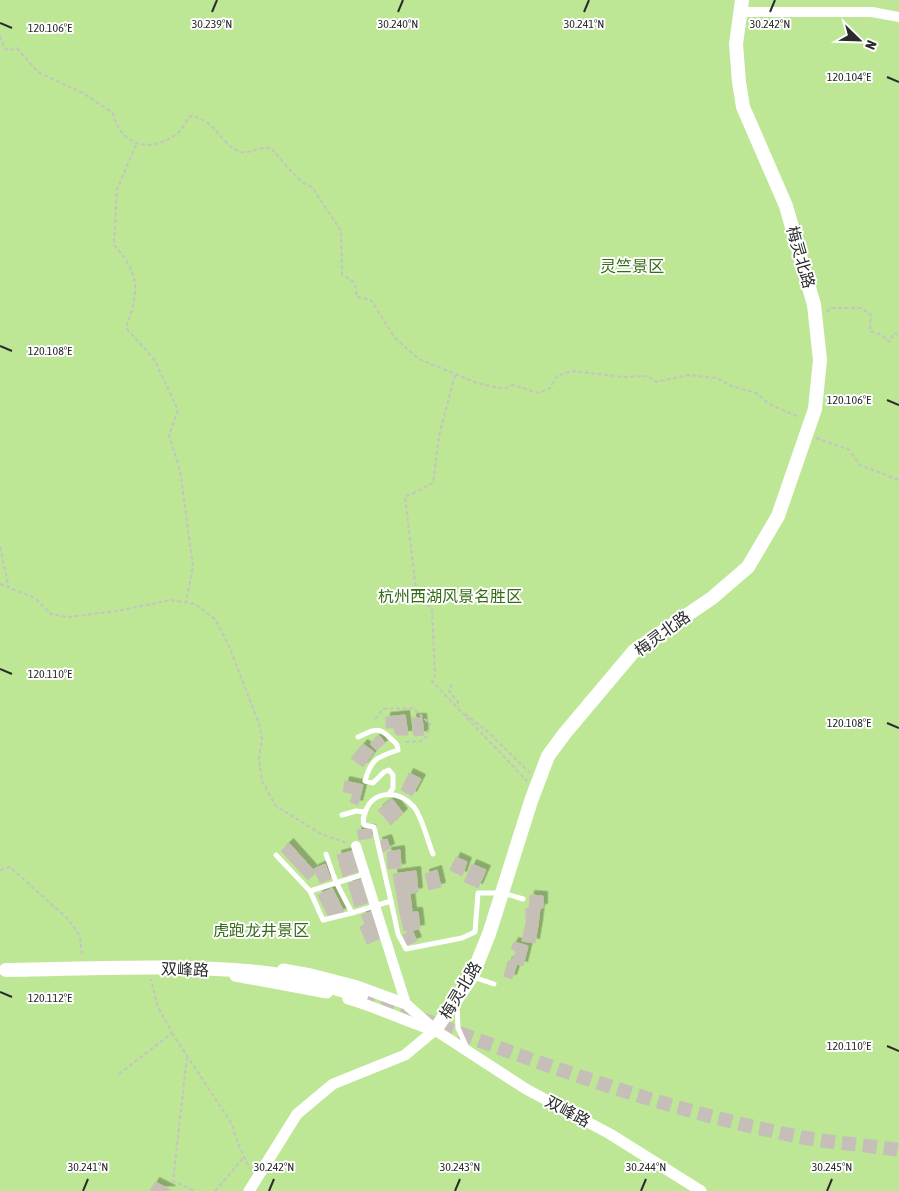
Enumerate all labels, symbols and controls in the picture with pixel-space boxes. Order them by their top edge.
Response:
north arrow [834,15,884,65]
text: 30.239°N [192,17,232,31]
text: 30.240°N [378,17,418,31]
text: 30.241°N [564,17,604,31]
text: 30.242°N [750,17,790,31]
text: 120.106°E [28,21,72,35]
text: N [862,38,880,52]
text: 120.104°E [827,70,871,84]
street label: 梅灵北路 [784,224,818,290]
park label: 灵竺景区 [600,257,664,275]
text: 120.108°E [28,344,72,358]
text: 120.106°E [827,393,871,407]
park label: 杭州西湖风景名胜区 [378,587,522,605]
street label: 梅灵北路 [631,607,693,659]
text: 120.110°E [28,667,72,681]
text: 120.108°E [827,716,871,730]
park label: 虎跑龙井景区 [213,921,309,939]
street label: 梅灵北路 [436,958,484,1022]
street label: 双峰路 [161,959,209,979]
text: 120.112°E [28,991,72,1005]
text: 120.110°E [827,1039,871,1053]
street label: 双峰路 [543,1092,593,1130]
text: 30.241°N [68,1160,108,1174]
text: 30.242°N [254,1160,294,1174]
text: 30.243°N [440,1160,480,1174]
text: 30.244°N [626,1160,666,1174]
text: 30.245°N [812,1160,852,1174]

